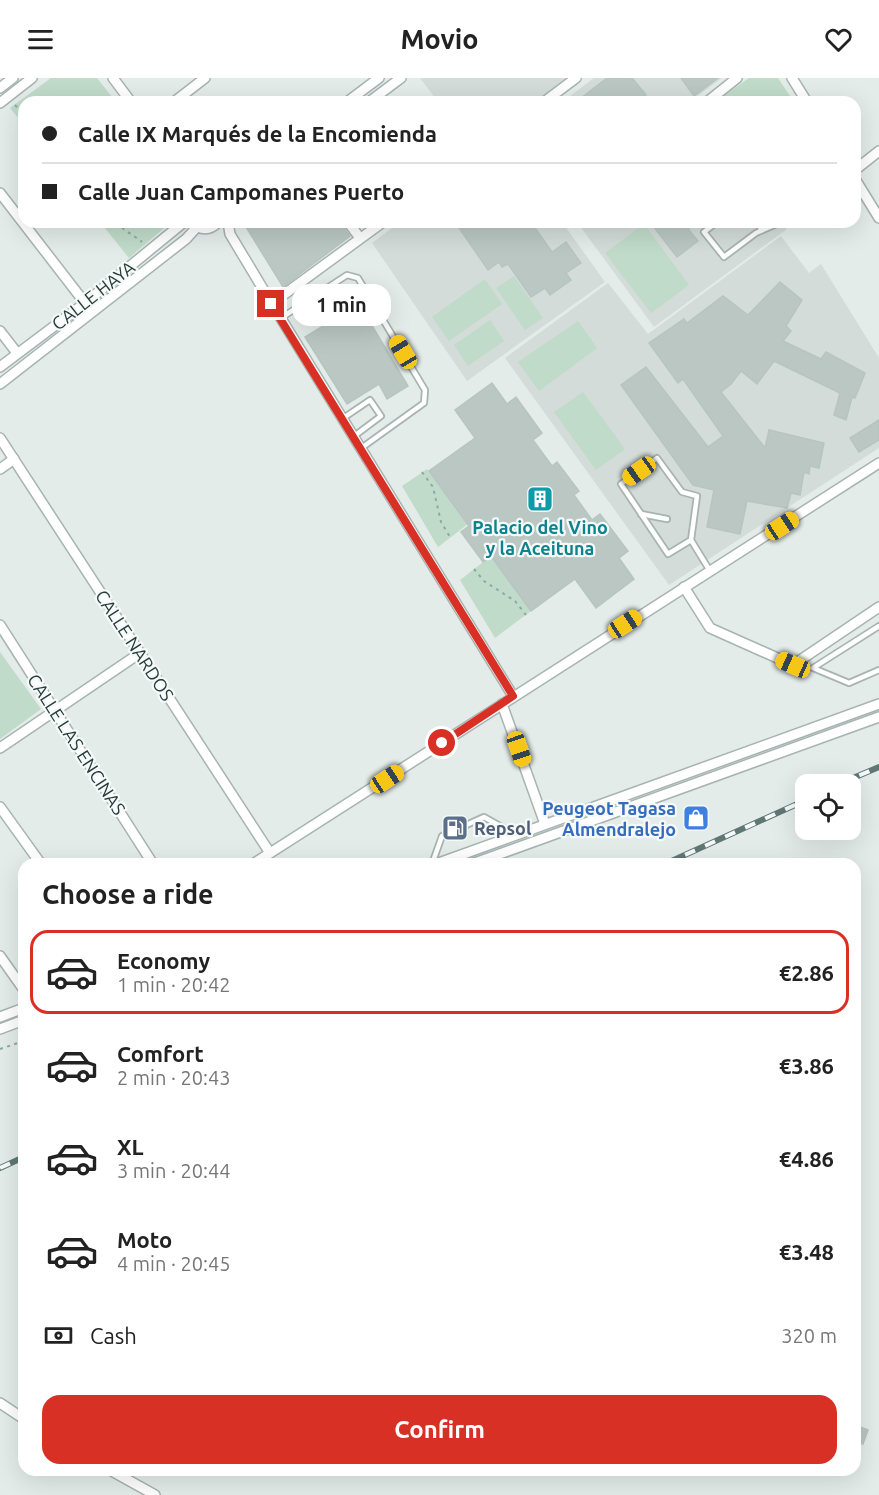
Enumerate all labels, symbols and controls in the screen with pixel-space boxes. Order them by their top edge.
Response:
icon: menu [24,23,57,56]
icon: heart [822,23,855,56]
text: Movio [400,24,479,54]
text: Calle IX Marqués de la Encomienda [78,121,437,146]
text: Calle Juan Campomanes Puerto [78,179,404,204]
street label: CALLE HAYA [48,256,139,334]
callout: 1 min [292,283,391,325]
route end [257,290,284,317]
text: 1 min [316,293,367,316]
car [386,332,420,372]
car [619,453,659,489]
building icon: Palacio del Vino y la Aceituna [525,484,555,514]
car [762,509,802,543]
place label: Palacio del Vino y la Aceituna [472,517,608,558]
street label: CALLE NARDOS [92,586,178,704]
car [605,607,645,641]
car [773,649,813,681]
street label: CALLE LAS ENCINAS [24,670,130,818]
route start [428,729,455,756]
car [505,729,533,769]
car [367,762,407,796]
map controls [795,774,861,840]
button: locate [795,774,861,840]
place label: Peugeot Tagasa Almendralejo [542,798,676,839]
shop icon: Peugeot Tagasa Almendralejo [681,803,711,833]
fuel station icon: Repsol [440,813,470,843]
place label: Repsol [474,818,532,838]
text: Choose a ride [42,879,214,909]
icon: car [45,945,99,999]
text: Economy [117,948,210,973]
text: €2.86 [779,960,834,985]
text: 1 min · 20:42 [117,973,231,996]
icon: car [45,1038,99,1092]
text: Comfort [117,1041,204,1066]
text: €3.86 [779,1053,834,1078]
text: 2 min · 20:43 [117,1066,231,1089]
icon: car [45,1131,99,1185]
text: XL [117,1134,144,1159]
text: €4.86 [779,1146,834,1171]
text: 3 min · 20:44 [117,1159,231,1182]
icon: car [45,1224,99,1278]
text: Moto [117,1227,172,1252]
text: €3.48 [779,1239,834,1264]
text: 4 min · 20:45 [117,1252,231,1275]
icon: cash [42,1319,75,1352]
text: Cash [90,1323,137,1348]
text: 320 m [781,1324,837,1347]
button: Confirm [42,1395,837,1464]

